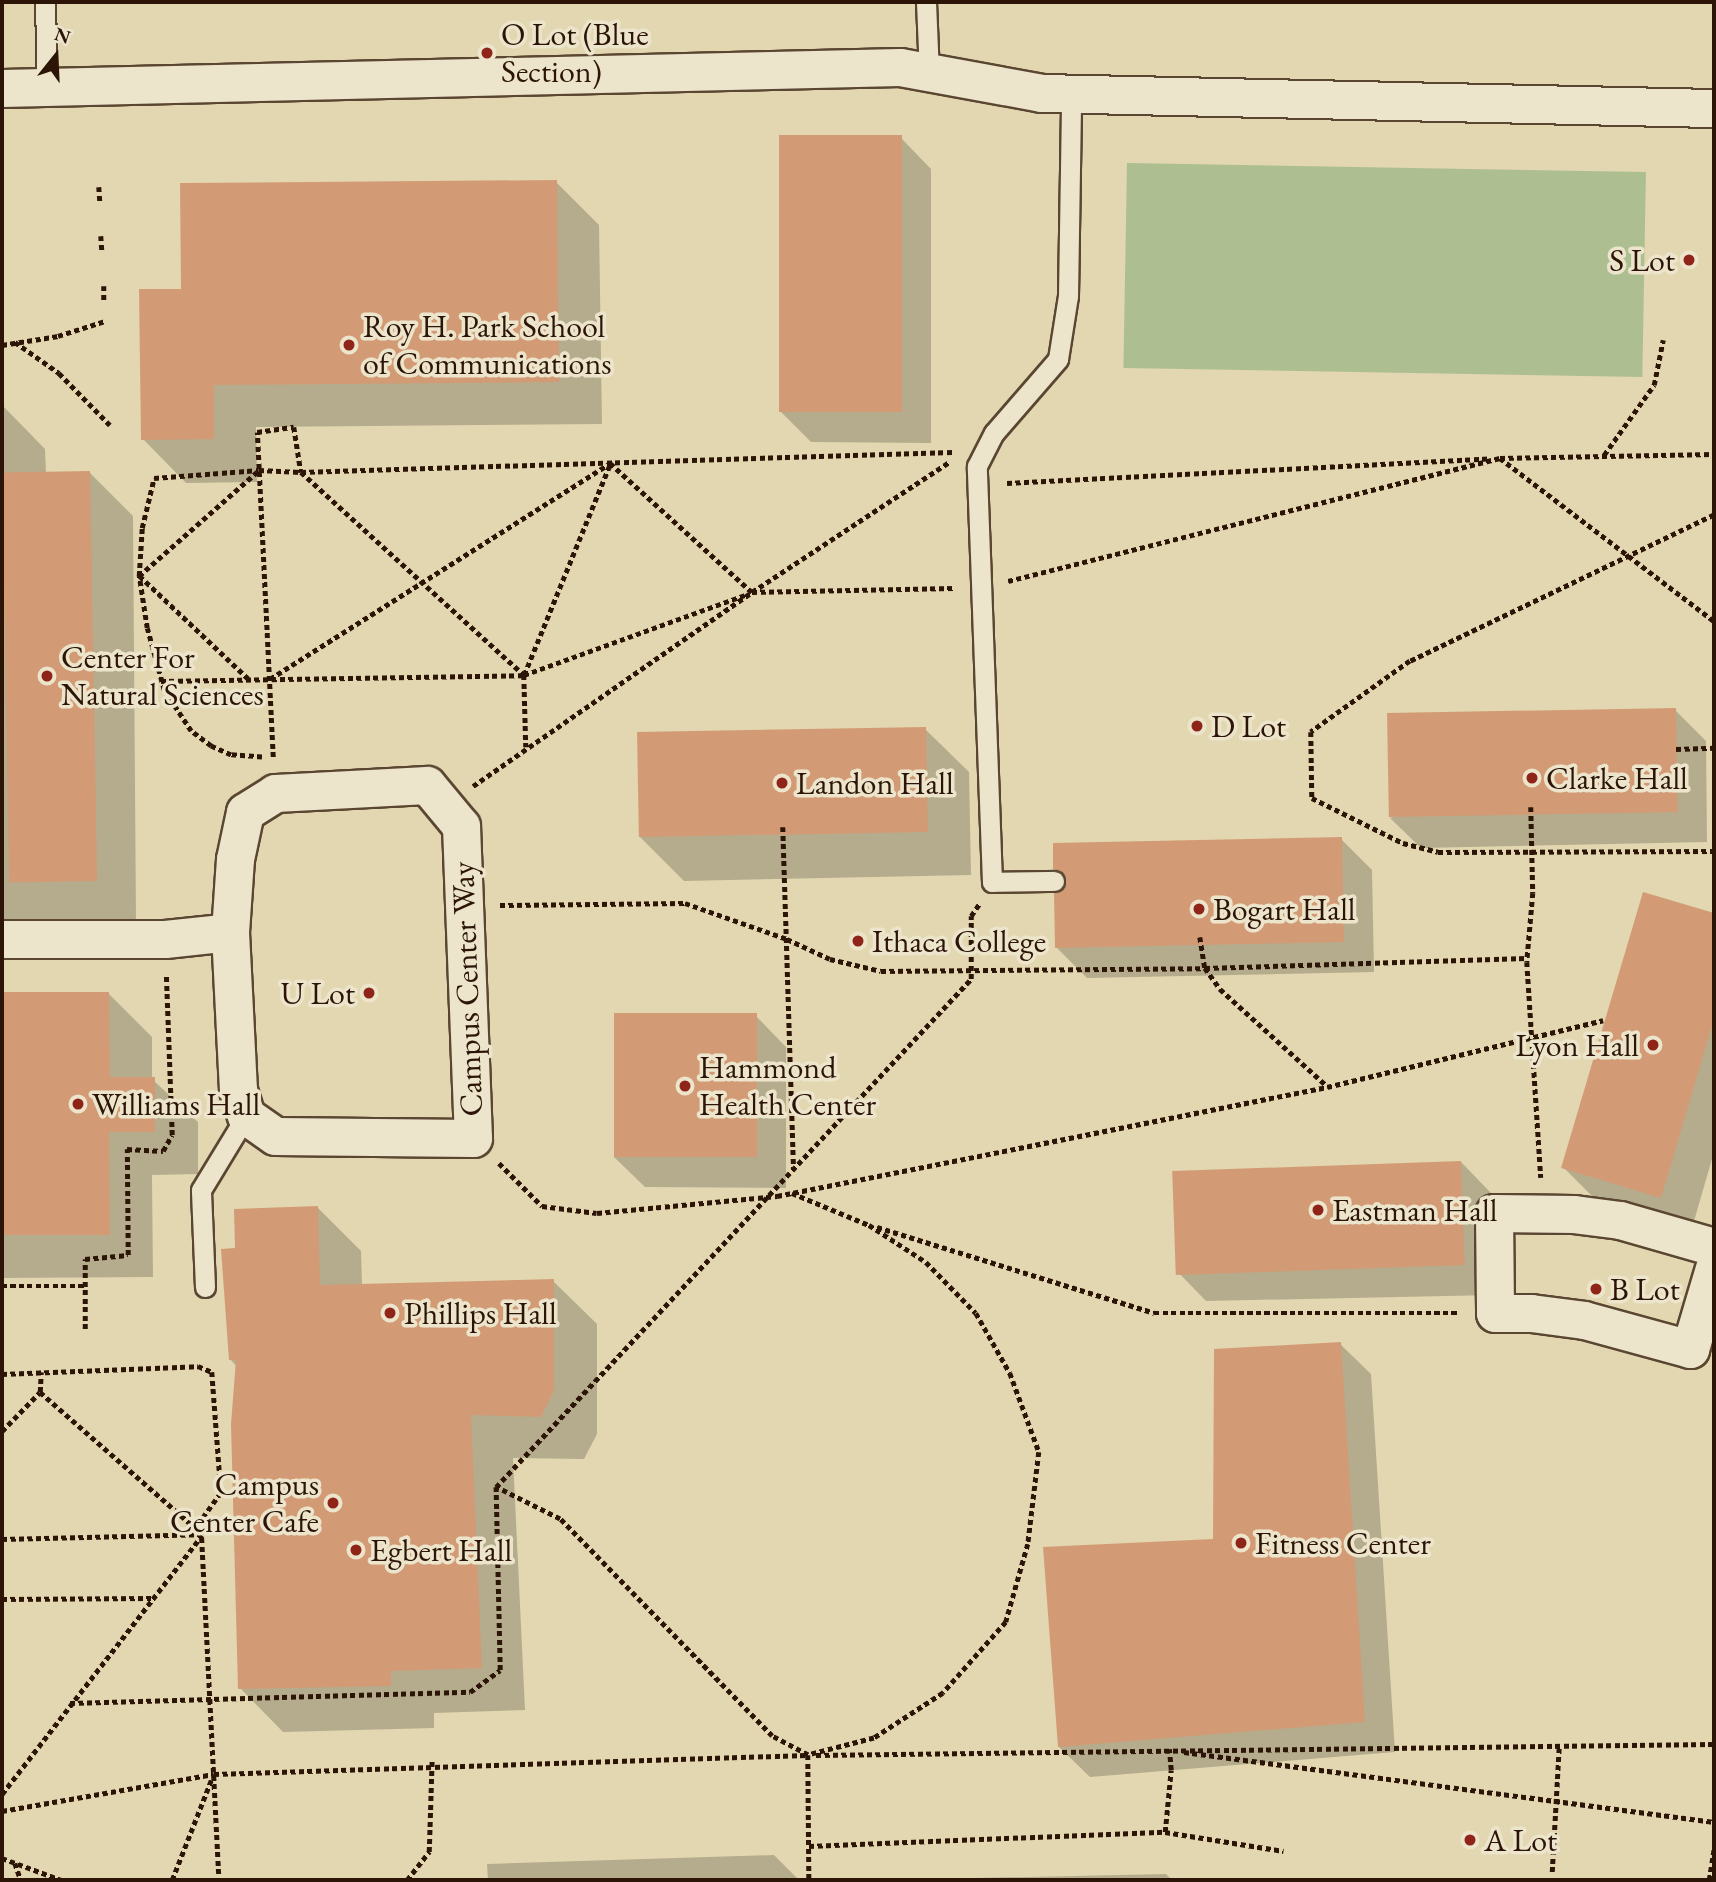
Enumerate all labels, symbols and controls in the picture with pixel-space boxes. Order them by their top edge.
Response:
place label: O Lot (Blue Section) [501,16,649,91]
north arrow [21,21,91,91]
text: N [51,21,74,50]
marker: O Lot (Blue Section) [479,45,495,61]
place label: S Lot [1609,241,1675,279]
marker: S Lot [1681,252,1697,268]
place label: Roy H. Park School of Communications [363,308,612,383]
marker: Roy H. Park School of Communications [341,337,357,353]
place label: Center For Natural Sciences [61,639,264,714]
marker: Center For Natural Sciences [39,668,55,684]
place label: D Lot [1211,707,1286,745]
marker: D Lot [1189,718,1205,734]
place label: Clarke Hall [1546,759,1688,797]
place label: Landon Hall [796,764,954,802]
marker: Clarke Hall [1524,770,1540,786]
marker: Landon Hall [774,775,790,791]
street label: Campus Center Way [443,861,491,1117]
place label: Bogart Hall [1213,890,1355,928]
marker: Bogart Hall [1191,901,1207,917]
place label: Ithaca College [872,922,1046,960]
marker: Ithaca College [850,933,866,949]
place label: U Lot [280,974,355,1012]
marker: U Lot [361,985,377,1001]
place label: Lyon Hall [1516,1026,1639,1064]
marker: Lyon Hall [1645,1037,1661,1053]
place label: Hammond Health Center [699,1049,876,1124]
marker: Hammond Health Center [677,1078,693,1094]
place label: Williams Hall [92,1085,260,1123]
marker: Williams Hall [70,1096,86,1112]
place label: Eastman Hall [1332,1191,1497,1229]
marker: Eastman Hall [1310,1202,1326,1218]
place label: B Lot [1610,1270,1680,1308]
marker: B Lot [1588,1281,1604,1297]
place label: Phillips Hall [404,1294,557,1332]
marker: Phillips Hall [382,1305,398,1321]
place label: Campus Center Cafe [170,1466,319,1541]
marker: Campus Center Cafe [325,1495,341,1511]
place label: Fitness Center [1255,1524,1431,1562]
place label: Egbert Hall [370,1531,512,1569]
marker: Fitness Center [1233,1535,1249,1551]
marker: Egbert Hall [348,1542,364,1558]
place label: A Lot [1484,1821,1557,1859]
marker: A Lot [1462,1832,1478,1848]

